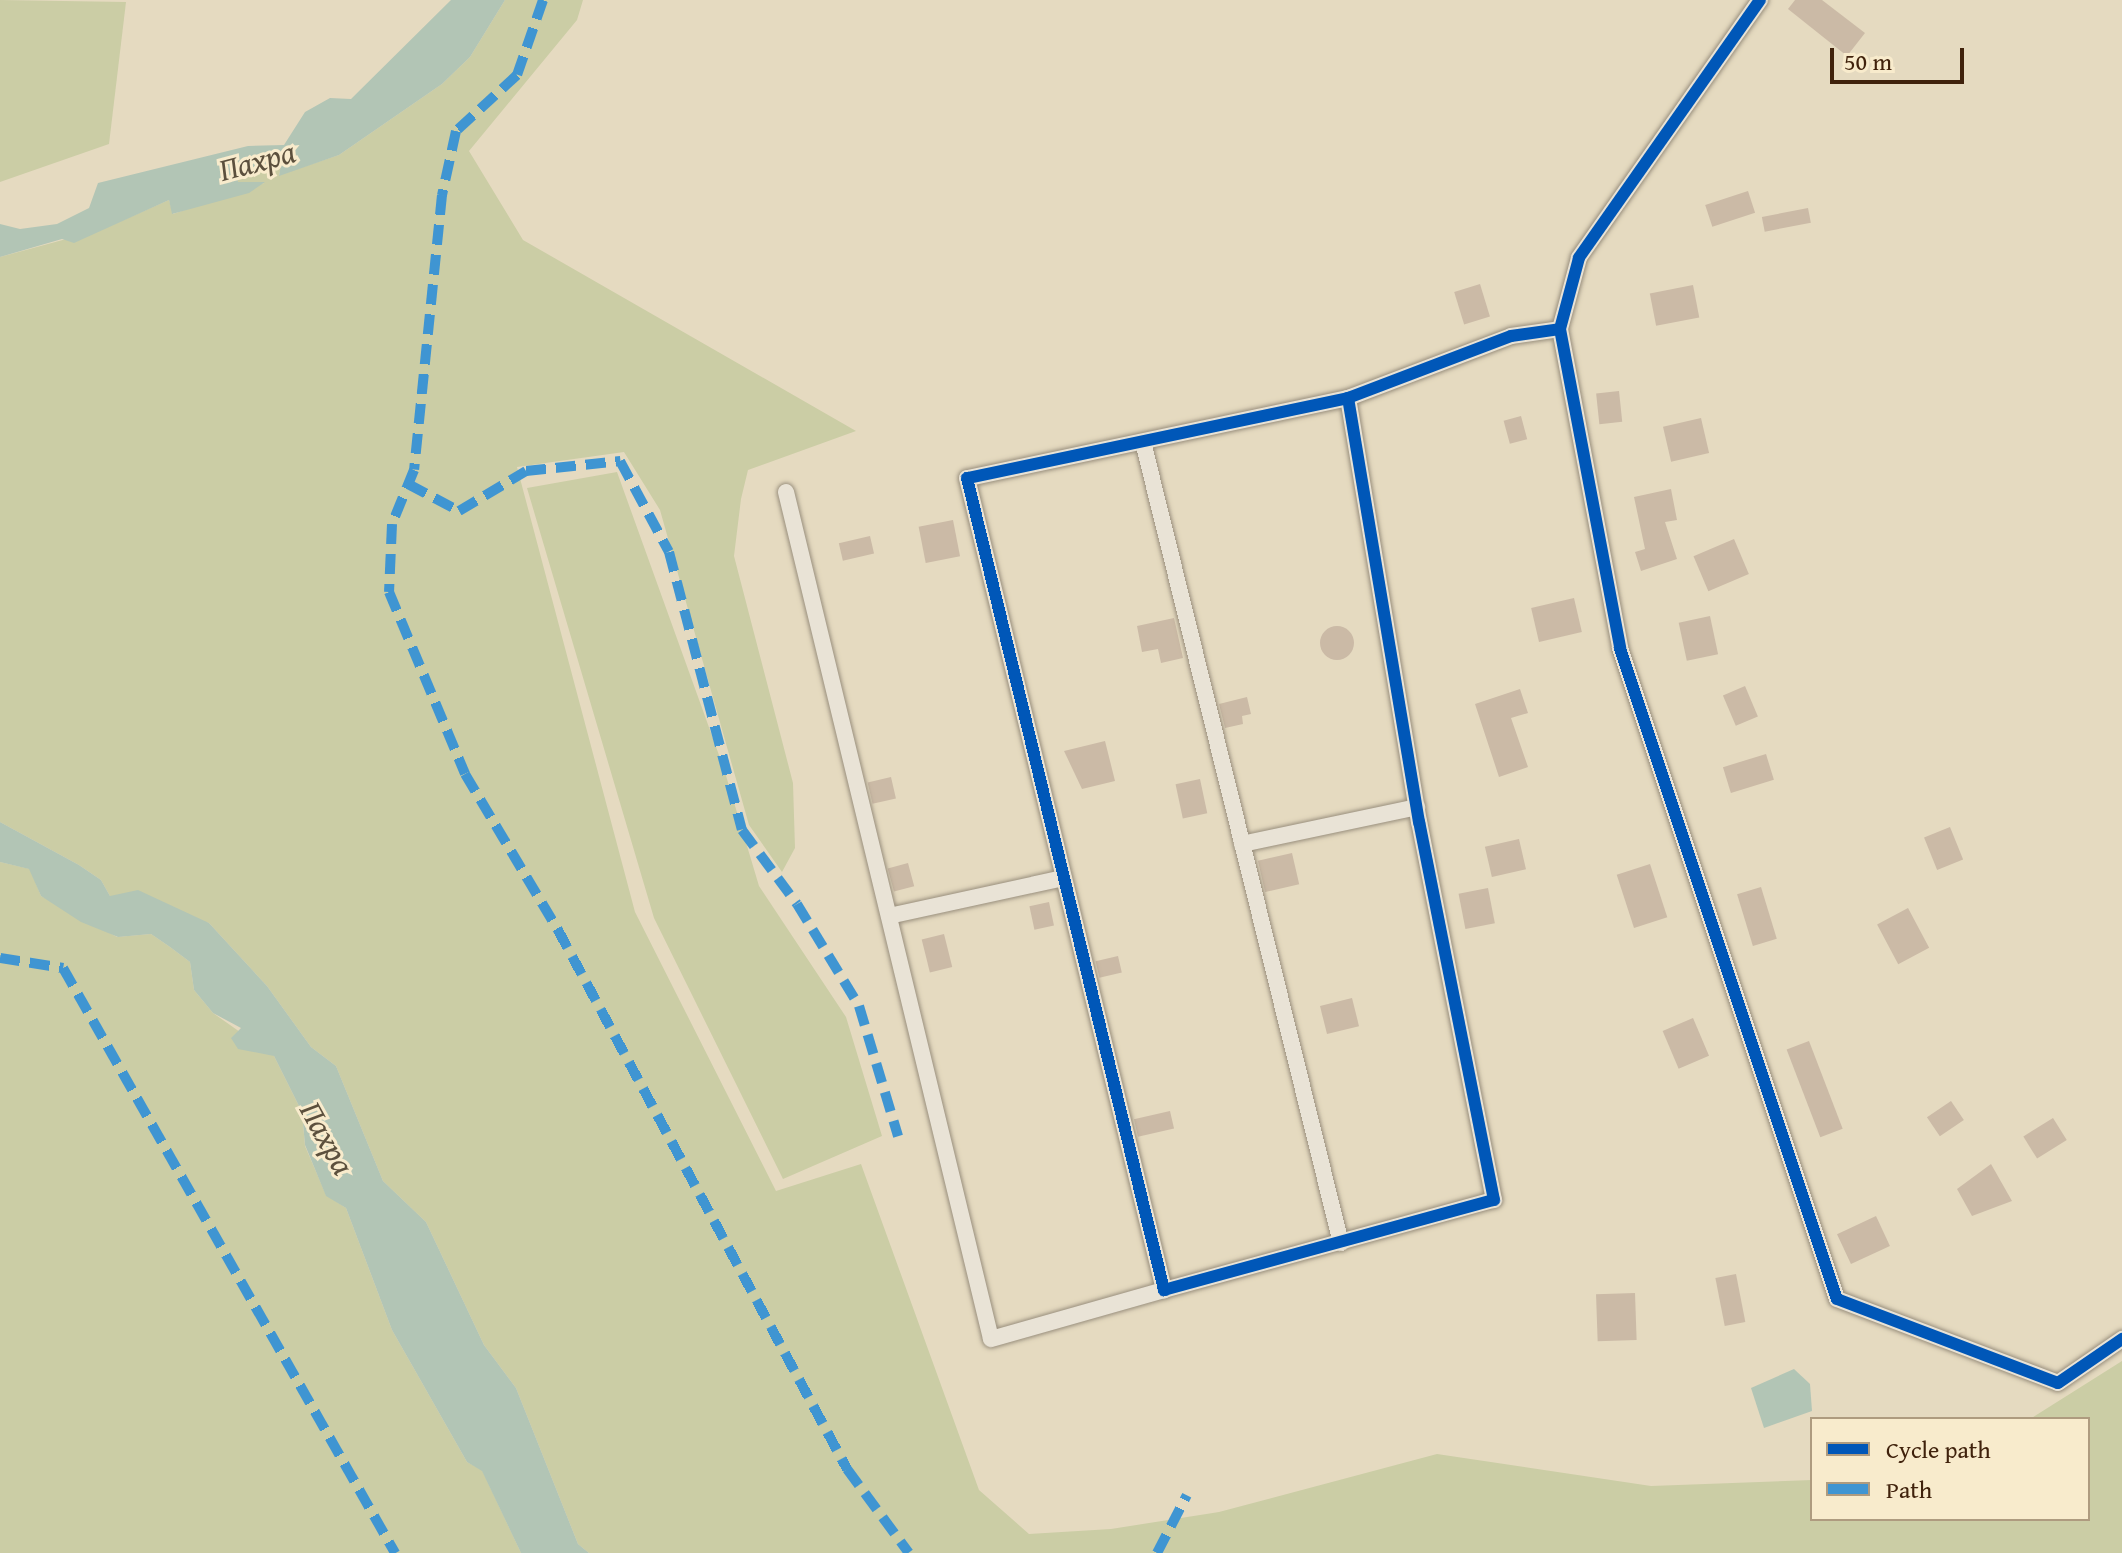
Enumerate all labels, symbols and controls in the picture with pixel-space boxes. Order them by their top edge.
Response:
scale bar [1834,32,1968,82]
text: 50 m [1844,44,1892,79]
water label: Пахра [214,132,300,190]
water label: Пахра [291,1095,363,1181]
legend [1810,1417,2090,1521]
text: Cycle path [1886,1432,1991,1467]
text: Path [1886,1472,1932,1507]

